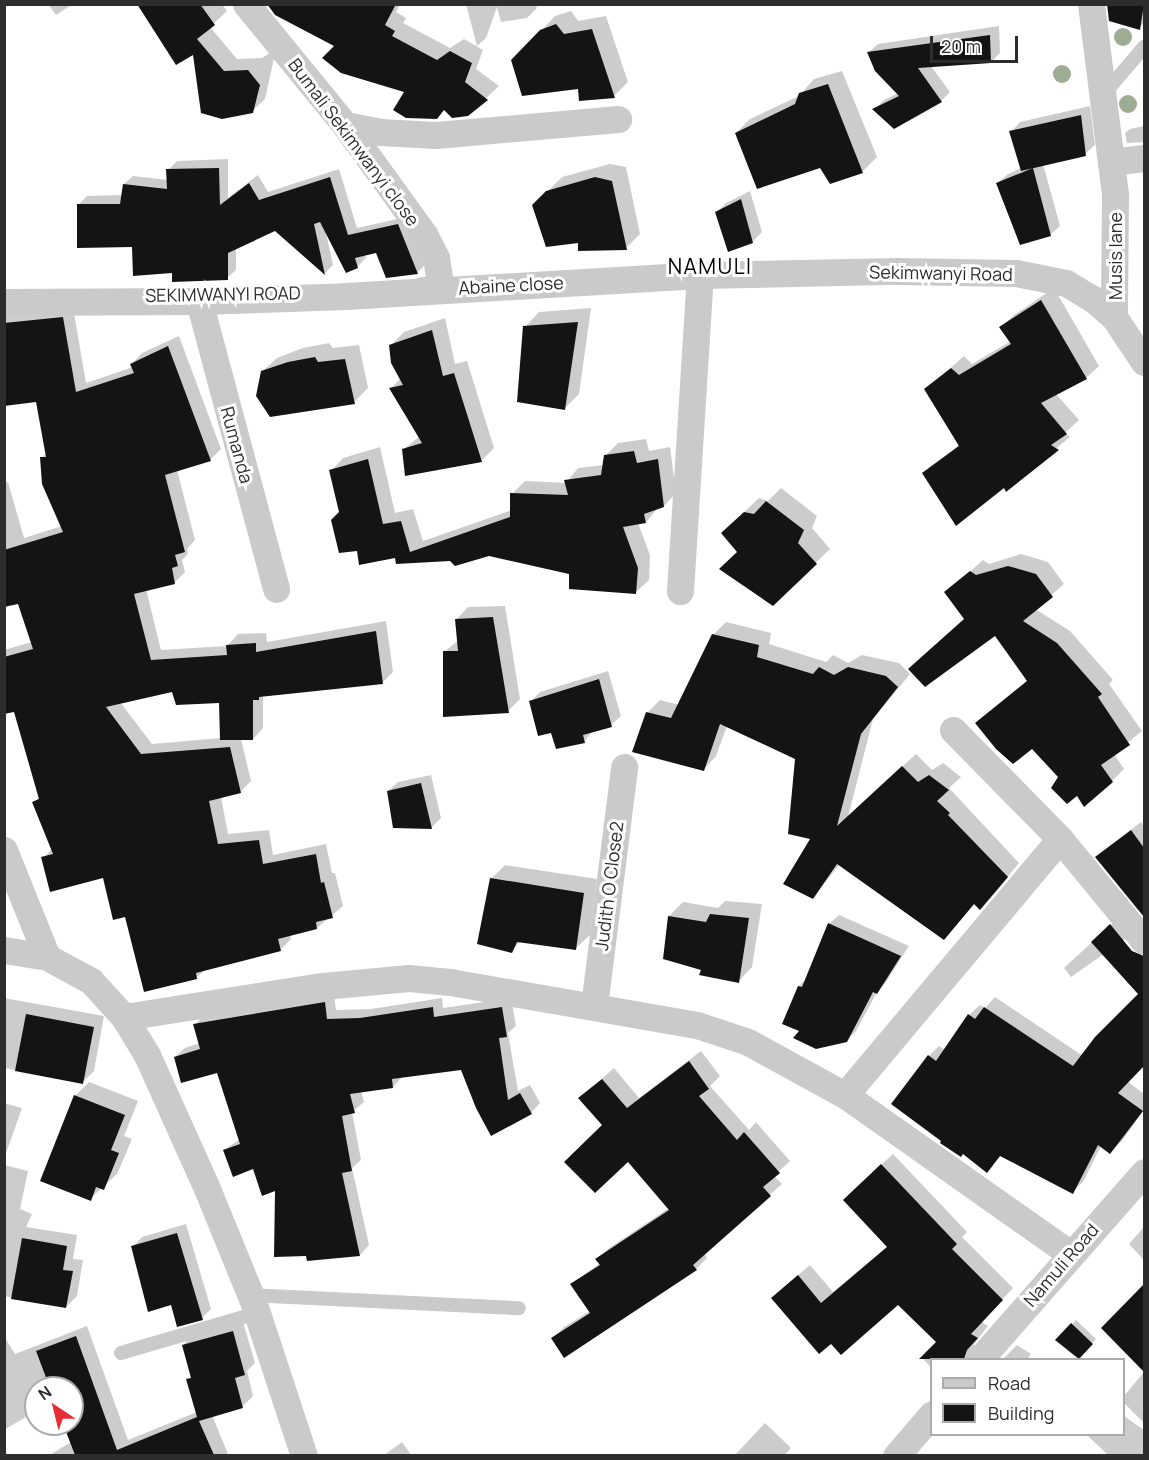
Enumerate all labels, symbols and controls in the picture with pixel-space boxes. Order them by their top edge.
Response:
scale bar [933,24,1022,62]
text: 20 m [941,34,981,58]
street label: Bumali Sekimwanyi close [284,54,424,230]
street label: Musis lane [1104,212,1126,300]
district label: NAMULI [668,253,752,279]
street label: Sekimwanyi Road [869,261,1013,285]
street label: Abaine close [458,271,564,299]
street label: SEKIMWANYI ROAD [145,282,301,306]
street label: Rumanda [216,404,258,486]
street label: Judith O Close2 [590,820,628,952]
street label: Namuli Road [1019,1219,1103,1311]
legend [930,1358,1125,1436]
text: Road [988,1371,1031,1395]
north arrow [24,1376,84,1436]
text: N [34,1381,56,1405]
text: Building [988,1401,1054,1425]

